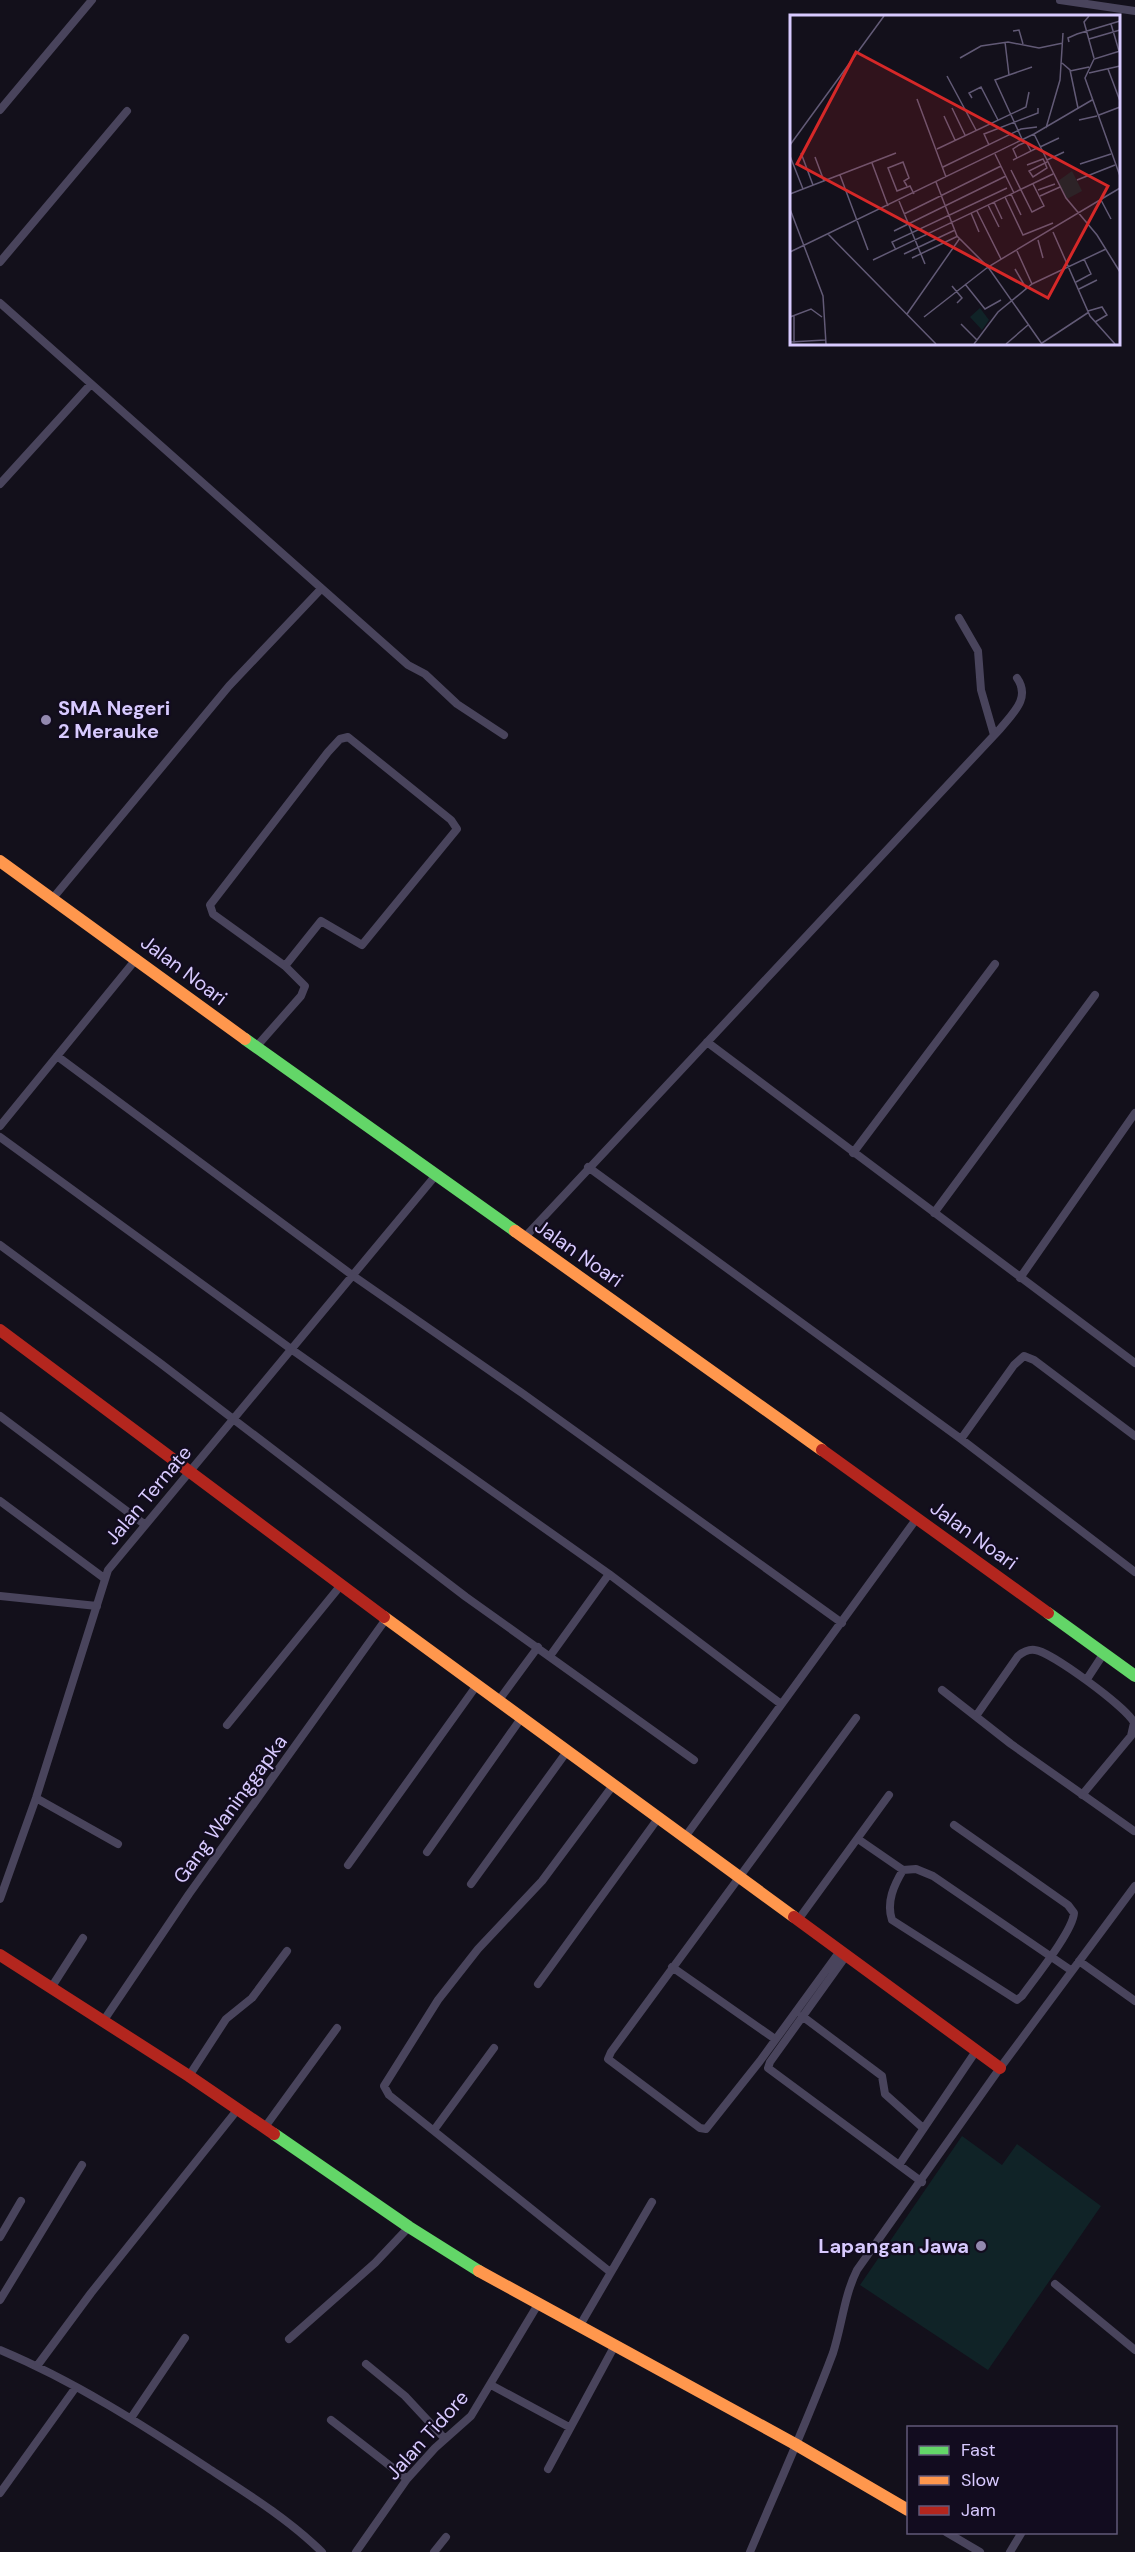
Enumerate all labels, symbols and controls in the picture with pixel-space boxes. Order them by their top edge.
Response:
inset map [790,15,1120,345]
place label: SMA Negeri 2 Merauke [58,695,170,744]
marker: SMA Negeri 2 Merauke [39,713,53,727]
street label: Jalan Noari [136,929,232,1011]
street label: Jalan Noari [530,1213,628,1293]
street label: Jalan Ternate [99,1440,197,1550]
street label: Jalan Noari [925,1495,1023,1575]
street label: Gang Waninggapka [167,1730,293,1888]
place label: Lapangan Jawa [818,2233,969,2259]
marker: Lapangan Jawa [974,2239,988,2253]
street label: Jalan Tidore [380,2385,474,2485]
legend [907,2426,1117,2534]
text: Fast [961,2438,996,2462]
text: Slow [961,2468,1000,2492]
text: Jam [961,2498,996,2522]

